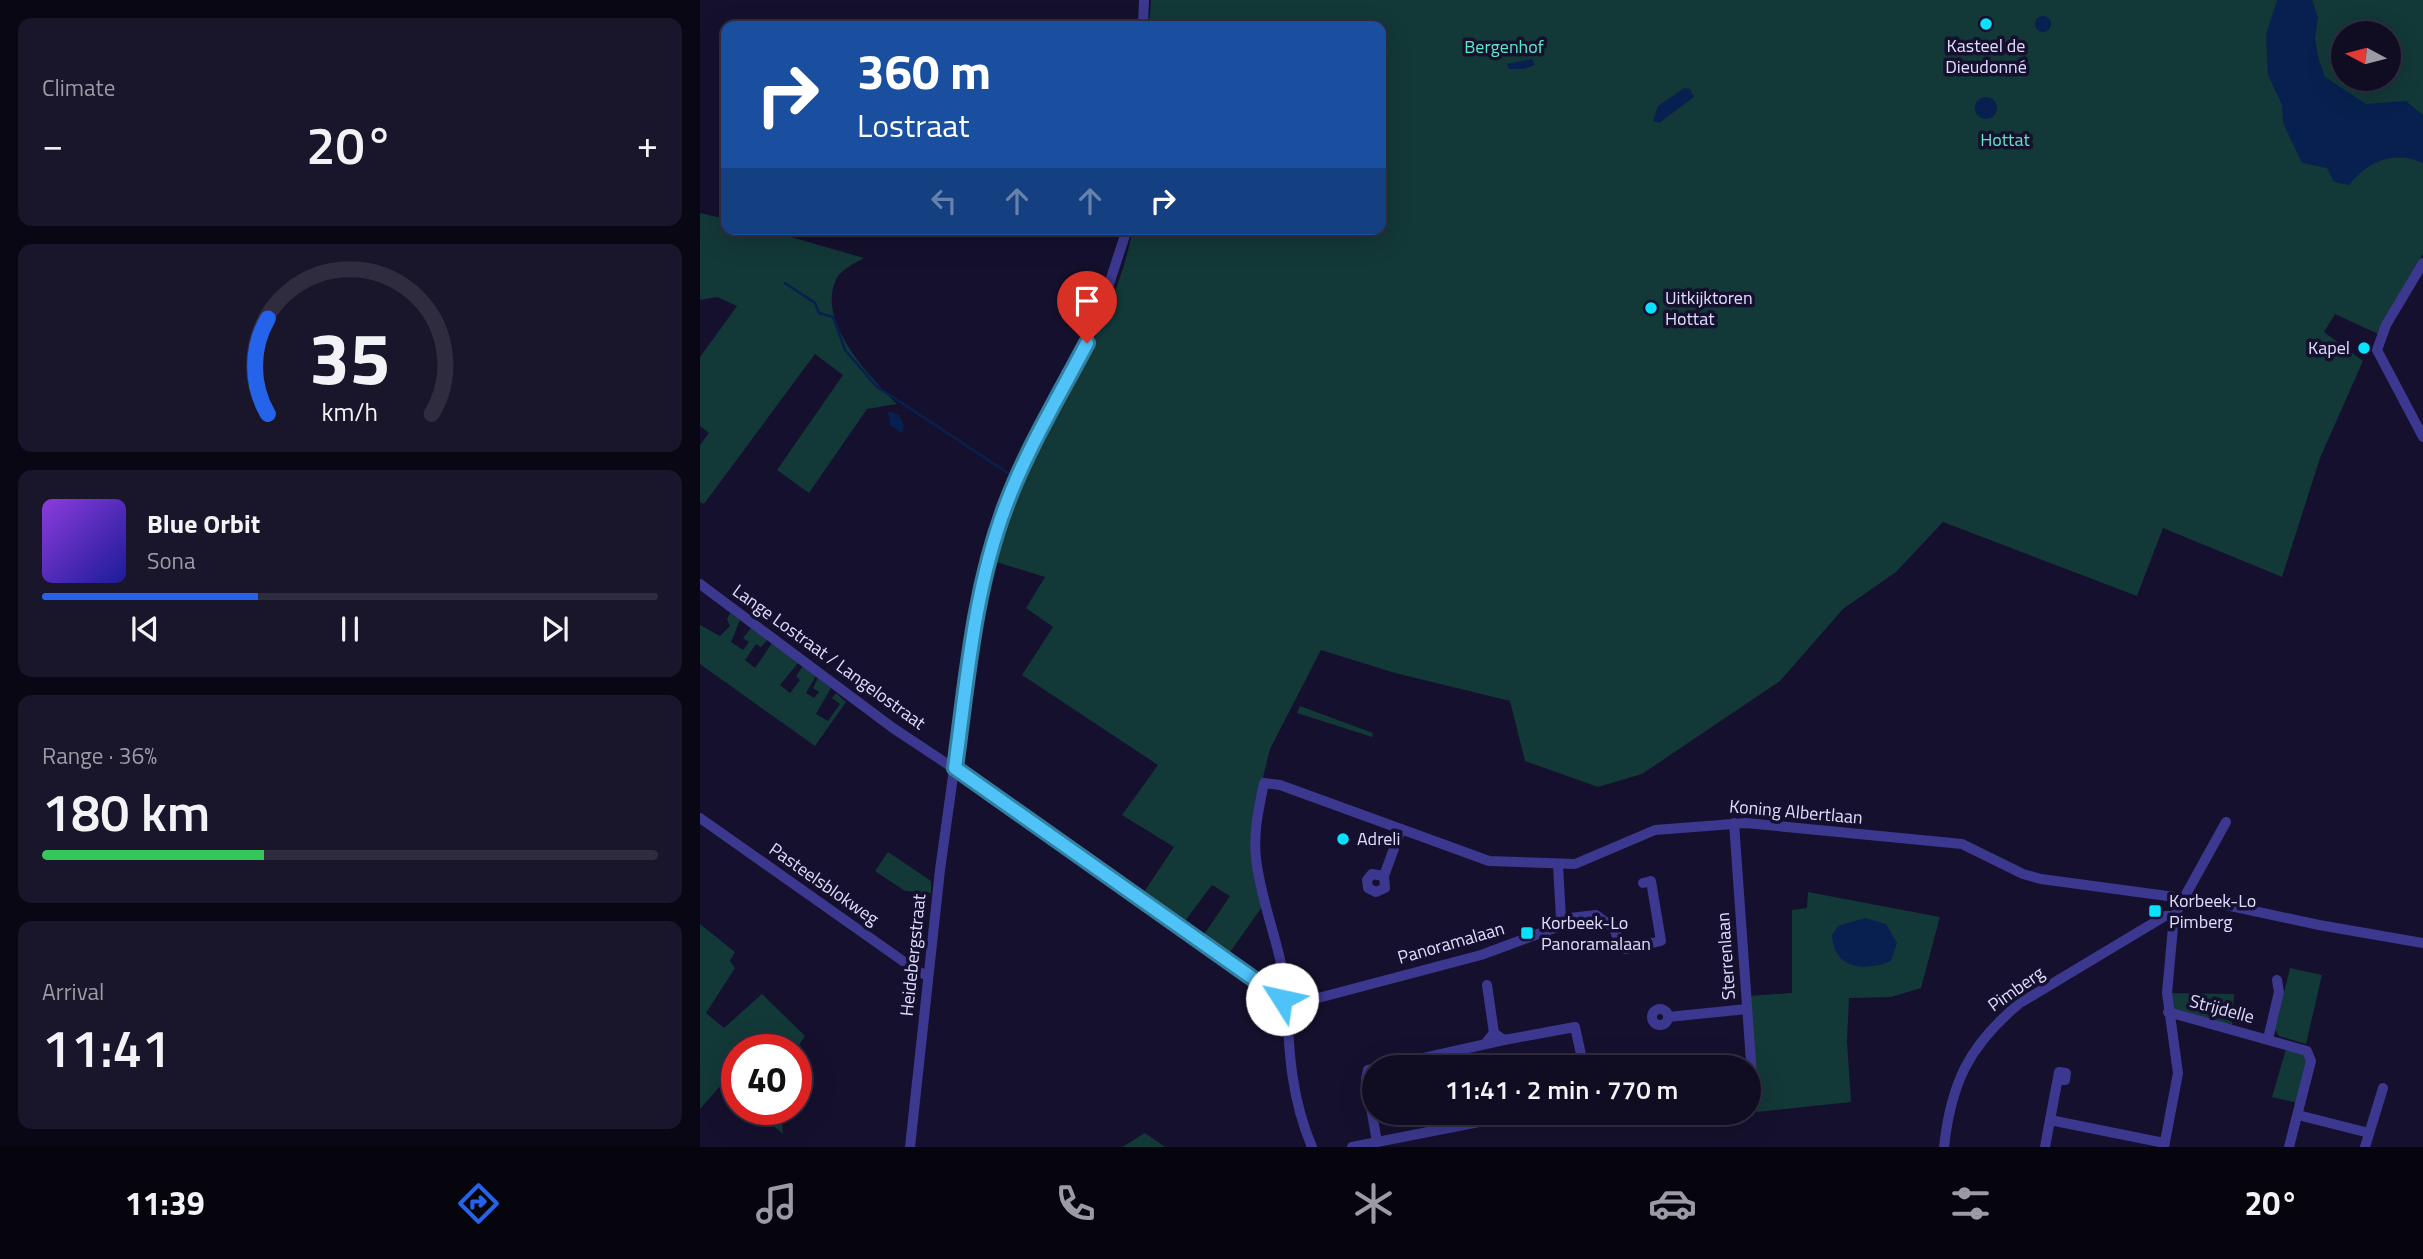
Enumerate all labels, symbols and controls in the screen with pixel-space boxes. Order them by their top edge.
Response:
marker: Kasteel de Dieudonné [1978,16,1994,32]
north arrow [2331,21,2401,91]
map controls [2331,21,2401,91]
place label: Kasteel de Dieudonné [1945,32,2027,80]
text: 360 m [857,33,991,108]
park label: Bergenhof [1464,33,1544,60]
icon: right [742,49,833,140]
text: Climate [42,70,115,105]
text: Lostraat [857,101,970,149]
text: 20° [306,105,394,184]
text: − [42,115,63,173]
text: + [637,115,658,173]
park label: Hottat [1980,126,2030,153]
icon: left [925,182,963,220]
icon: ahead [998,182,1036,220]
icon: ahead [1071,182,1109,220]
icon: right [1144,182,1182,220]
pin [1057,271,1117,343]
icon: arrive [1068,282,1106,320]
place label: Uitkijktoren Hottat [1665,284,1753,332]
marker: Uitkijktoren Hottat [1643,300,1659,316]
text: 35 [309,302,391,412]
place label: Kapel [2308,334,2350,361]
marker: Kapel [2356,340,2372,356]
text: km/h [322,392,378,430]
text: Blue Orbit [147,504,260,543]
text: Sona [147,543,195,578]
street label: Lange Lostraat / Langelostraat [727,577,932,736]
icon: previous [126,610,164,648]
icon: pause [331,610,369,648]
icon: next [536,610,574,648]
text: Range · 36% [42,738,157,773]
text: 180 km [42,772,210,851]
street label: Koning Albertlaan [1728,792,1864,831]
place label: Adreli [1357,825,1400,852]
marker: Adreli [1335,831,1351,847]
street label: Pasteelsblokweg [764,836,885,932]
place label: Korbeek-Lo Pimberg [2169,887,2256,935]
street label: Heidebergstraat [893,892,932,1017]
marker: Korbeek-Lo Pimberg [2147,903,2163,919]
place label: Korbeek-Lo Panoramalaan [1541,909,1651,957]
street label: Sterrenlaan [1709,911,1742,1001]
street label: Panoramalaan [1394,914,1507,971]
marker: Korbeek-Lo Panoramalaan [1519,925,1535,941]
street label: Pimberg [1982,959,2049,1018]
position arrow [1245,962,1319,1036]
text: Arrival [42,974,104,1009]
street label: Strijdelle [2187,987,2258,1030]
text: 11:41 [42,1008,171,1087]
speed limit sign: 40 [721,1034,812,1125]
text: 11:41 · 2 min · 770 m [1445,1070,1678,1109]
text: 11:39 [125,1179,205,1227]
icon: directions [454,1179,503,1228]
icon: music [752,1179,801,1228]
icon: phone [1051,1179,1100,1228]
icon: climate [1349,1179,1398,1228]
icon: car [1648,1179,1697,1228]
icon: filters [1946,1179,1995,1228]
text: 20° [2244,1179,2298,1227]

